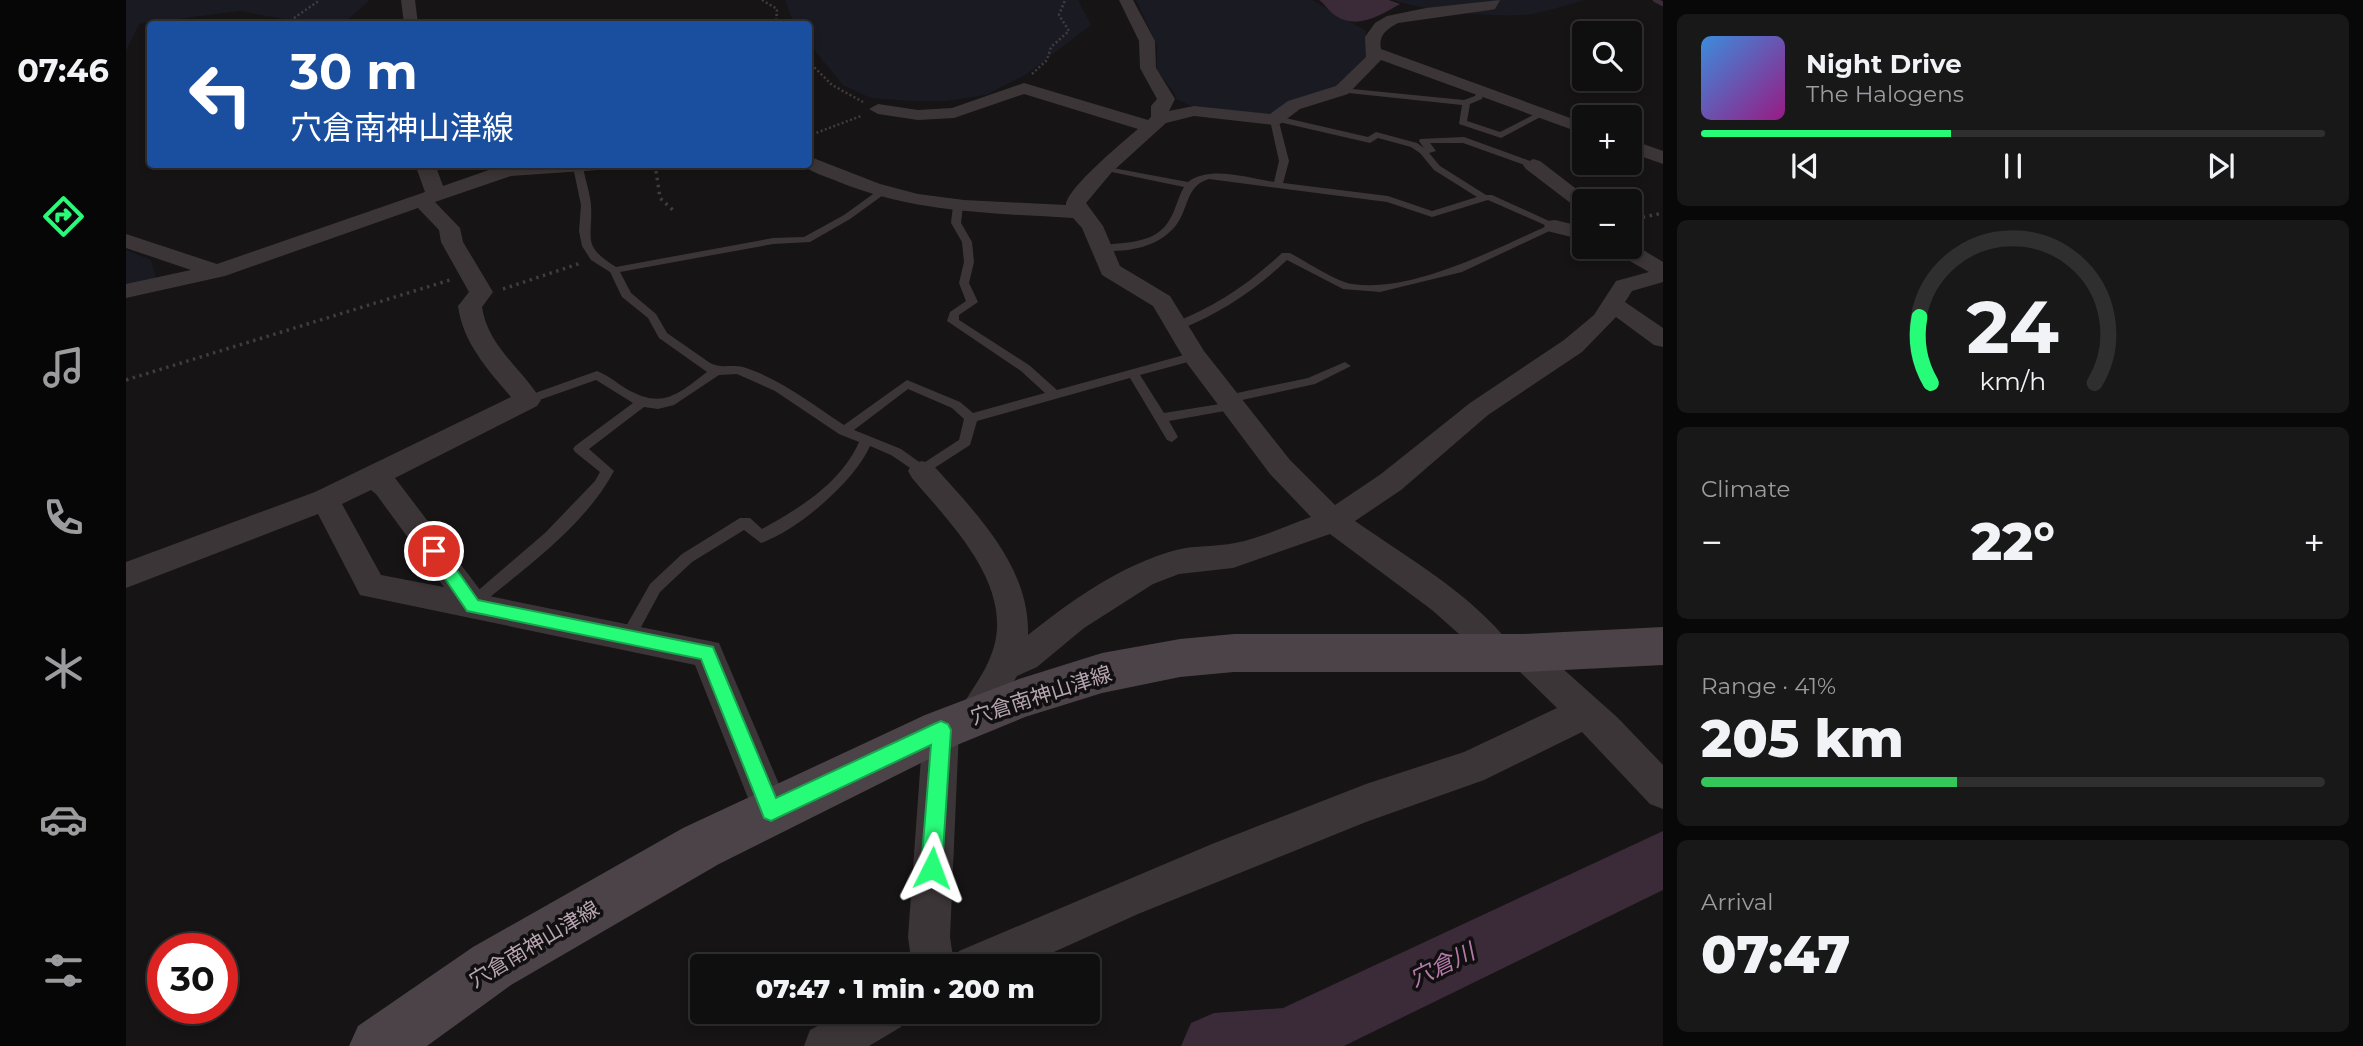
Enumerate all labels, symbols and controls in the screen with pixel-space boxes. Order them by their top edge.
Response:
map controls [1572,21,1642,259]
button: search [1572,21,1642,91]
text: 30 m [290,42,418,101]
text: Night Drive [1806,48,1962,80]
icon: left [175,49,266,140]
text: 07:46 [17,51,109,90]
text: The Halogens [1806,80,1964,108]
button: + [1572,105,1642,175]
text: 穴倉南神山津線 [290,108,514,147]
icon: previous [1786,147,1824,185]
icon: pause [1994,147,2032,185]
icon: next [2202,147,2240,185]
button: − [1572,189,1642,259]
icon: directions [39,192,88,241]
text: 24 [1967,283,2059,371]
icon: music [39,343,88,392]
text: km/h [1980,365,2046,395]
text: Climate [1701,475,1790,503]
icon: phone [39,493,88,542]
text: 22° [1971,510,2055,573]
text: − [1701,519,1723,566]
text: + [2303,519,2325,566]
pin [404,521,464,581]
icon: arrive [415,532,453,570]
icon: climate [39,644,88,693]
street label: 穴倉南神山津線 [967,660,1115,730]
text: Range · 41% [1701,672,1836,700]
text: 205 km [1701,707,1904,770]
icon: car [39,795,88,844]
position arrow [895,831,969,905]
text: Arrival [1701,888,1774,916]
street label: 穴倉南神山津線 [465,895,603,993]
text: 07:47 [1701,923,1850,986]
speed limit sign: 30 [147,933,238,1024]
water label: 穴倉川 [1405,936,1482,993]
icon: filters [39,946,88,995]
text: 07:47 · 1 min · 200 m [755,973,1035,1005]

